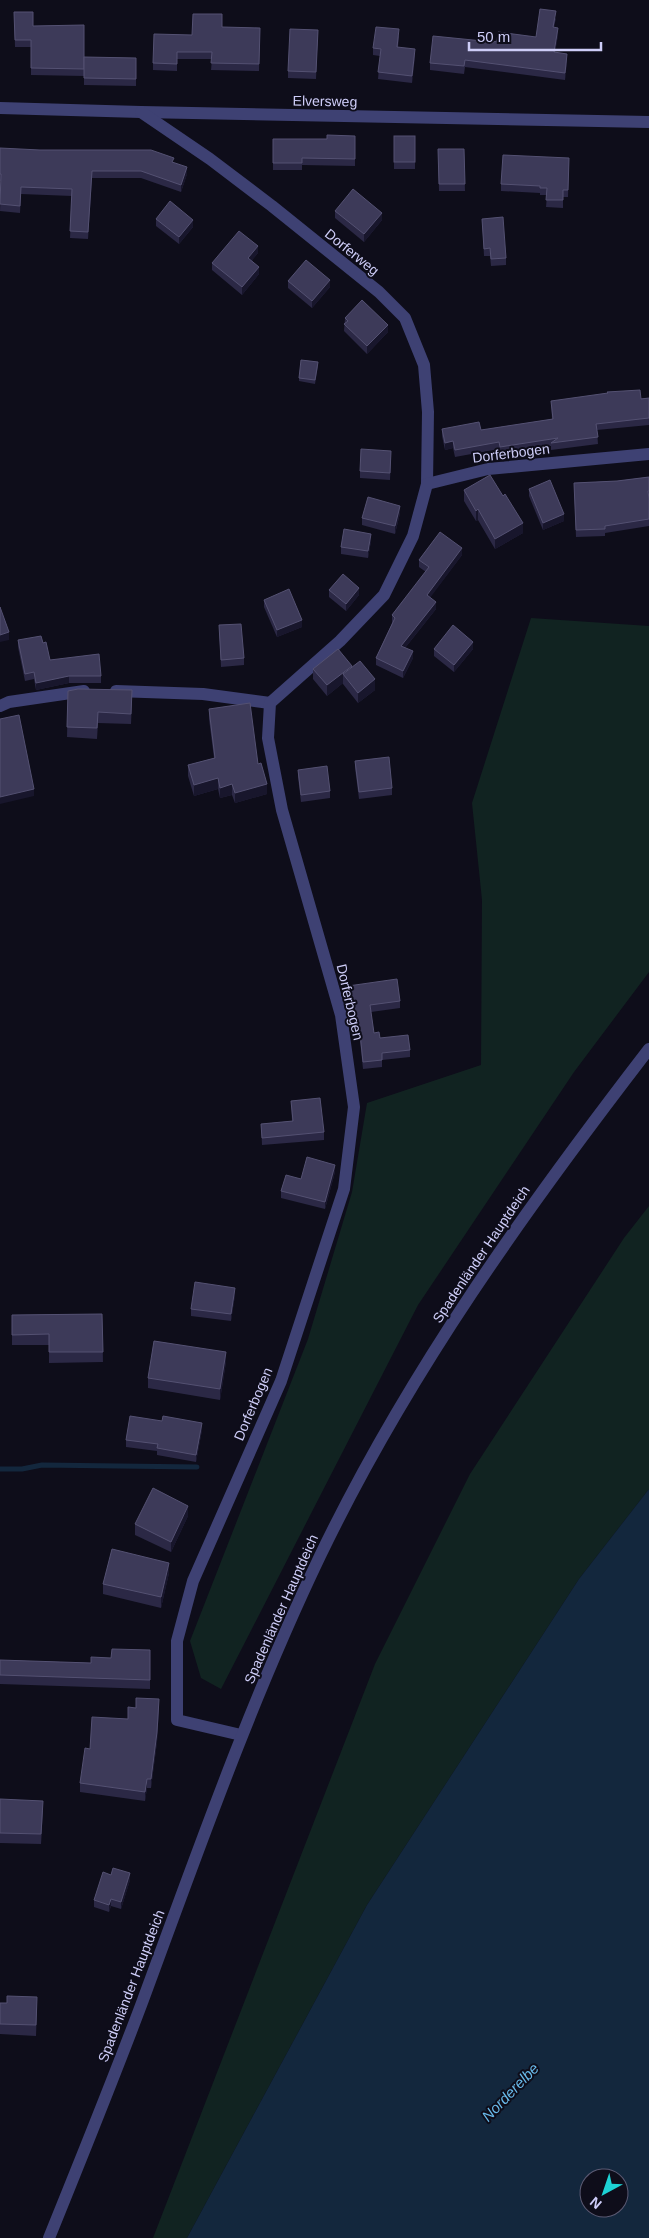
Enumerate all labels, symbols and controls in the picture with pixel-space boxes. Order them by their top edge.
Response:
scale bar [469,20,602,52]
text: 50 m [477,28,510,45]
street label: Elversweg [293,92,357,110]
street label: Dorferweg [322,225,382,279]
street label: Dorferbogen [471,440,551,466]
street label: Dorferbogen [333,962,367,1042]
street label: Spadenländer Hauptdeich [429,1182,533,1326]
street label: Dorferbogen [230,1365,276,1443]
street label: Spadenländer Hauptdeich [241,1532,321,1686]
street label: Spadenländer Hauptdeich [95,1908,167,2064]
water label: Norderelbe [478,2059,542,2125]
north arrow [579,2168,629,2218]
text: N [587,2194,605,2212]

